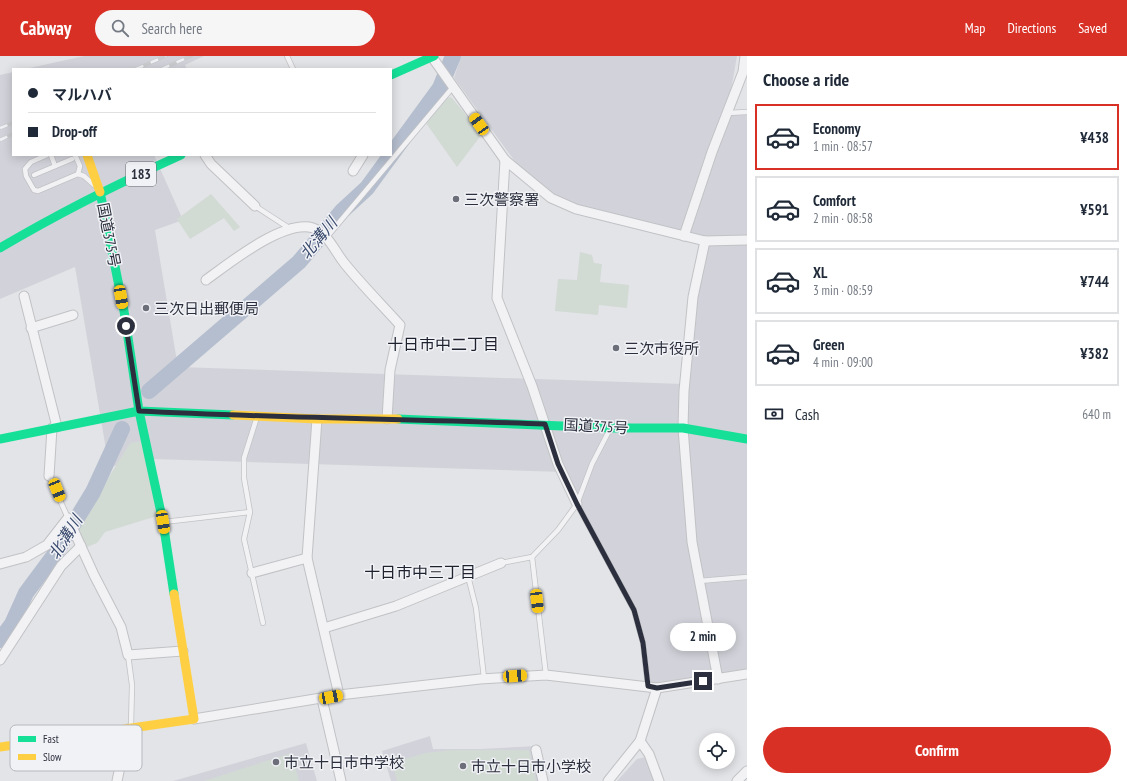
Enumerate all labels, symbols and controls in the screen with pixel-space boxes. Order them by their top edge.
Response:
search box [95,10,375,46]
text: Cabway [20,16,71,40]
icon: search [109,17,131,39]
text: Search here [141,19,202,38]
text: Map [965,19,985,37]
text: Directions [1007,19,1056,37]
text: Saved [1078,19,1107,37]
text: Choose a ride [763,68,849,91]
text: マルハバ [52,85,112,104]
car [467,111,491,137]
icon: car [765,119,801,155]
text: Economy [813,119,861,138]
text: Drop-off [52,122,97,141]
text: ¥438 [1080,128,1109,147]
text: 1 min · 08:57 [813,138,873,155]
road number: 183 [126,162,156,186]
place label: 三次警察署 [464,190,539,209]
icon: car [765,191,801,227]
text: Comfort [813,191,856,210]
marker: 三次警察署 [451,194,461,204]
text: ¥591 [1080,200,1109,219]
street label: 国道375号 [93,201,125,269]
text: 2 min · 08:58 [813,210,873,227]
water label: 北溝川 [295,212,342,263]
icon: car [765,263,801,299]
text: XL [813,263,827,282]
text: ¥744 [1080,272,1109,291]
text: 3 min · 08:59 [813,282,873,299]
car [113,284,129,310]
place label: 三次日出郵便局 [154,299,259,318]
marker: 三次日出郵便局 [141,303,151,313]
route start [117,317,135,335]
district label: 十日市中二丁目 [387,334,499,354]
icon: car [765,335,801,371]
text: Green [813,335,845,354]
place label: 三次市役所 [624,339,699,358]
marker: 三次市役所 [611,343,621,353]
text: ¥382 [1080,344,1109,363]
text: 4 min · 09:00 [813,354,873,371]
icon: cash [763,403,785,425]
text: Cash [795,405,819,424]
text: 640 m [1082,406,1111,423]
street label: 国道375号 [563,415,629,437]
car [47,477,67,503]
car [155,509,171,535]
water label: 北溝川 [44,510,87,563]
district label: 十日市中三丁目 [364,562,476,582]
car [530,588,544,614]
callout: 2 min [670,623,736,651]
text: 2 min [690,628,716,645]
car [503,669,527,683]
route end [694,672,712,690]
car [318,689,344,705]
legend [10,725,142,771]
button: Confirm [763,727,1111,773]
text: Fast [43,732,59,746]
map controls [699,733,735,769]
button: locate [699,733,735,769]
text: Slow [43,750,62,764]
place label: 市立十日市中学校 [284,753,404,772]
marker: 市立十日市中学校 [271,757,281,767]
place label: 市立十日市小学校 [471,757,591,776]
marker: 市立十日市小学校 [458,761,468,771]

